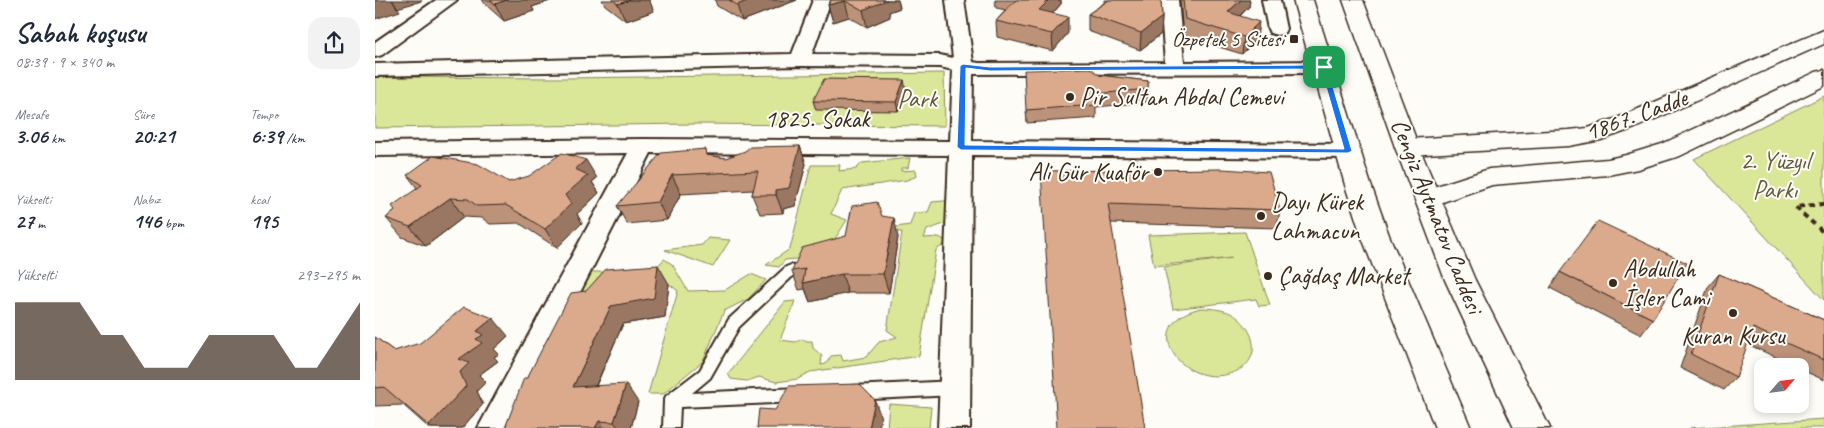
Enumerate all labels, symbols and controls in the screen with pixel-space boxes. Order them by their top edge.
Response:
text: Sabah koşusu [15,15,145,50]
button: share [308,17,360,69]
place label: Özpetek 5 Sitesi [1172,26,1287,52]
marker: Özpetek 5 Sitesi [1288,33,1300,45]
pin [1303,46,1345,88]
text: 08:39 · 9 × 340 m [15,52,114,72]
icon: arrive [1310,53,1338,81]
place label: Pir Sultan Abdal Cemevi [1080,81,1287,113]
street label: 1867. Cadde [1580,81,1693,148]
park label: Park [897,83,939,115]
marker: Pir Sultan Abdal Cemevi [1064,91,1076,103]
street label: 1825. Sokak [764,103,871,135]
text: Mesafe [15,106,49,123]
text: Süre [133,106,154,123]
text: Tempo [250,106,278,123]
street label: Cengiz Aytmatov Caddesi [1383,114,1492,321]
text: 3.06 [15,123,48,149]
text: 20:21 [133,123,175,149]
text: 6:39 [250,123,283,149]
text: km [48,130,65,147]
text: /km [283,130,305,147]
park label: 2. Yüzyıl Parkı [1740,145,1814,206]
place label: Ali Gür Kuaför [1029,156,1151,188]
marker: Ali Gür Kuaför [1152,166,1164,178]
place label: Dayı Kürek Lahmacun [1271,186,1365,247]
text: Yükselti [15,191,51,208]
text: Nabız [133,191,160,208]
text: kcal [250,191,269,208]
text: 27 [15,208,34,234]
text: 146 [133,208,161,234]
text: 195 [250,208,278,234]
marker: Dayı Kürek Lahmacun [1255,210,1267,222]
text: m [34,215,45,232]
text: bpm [161,215,184,232]
place label: Abdullah İşler Cami [1623,253,1713,314]
place label: Çağdaş Market [1278,260,1412,292]
text: Yükselti [15,265,56,285]
text: 293–295 m [297,265,360,285]
marker: Çağdaş Market [1262,270,1274,282]
marker: Abdullah İşler Cami [1607,277,1619,289]
marker: Kuran Kursu [1727,307,1739,319]
place label: Kuran Kursu [1681,320,1787,352]
north arrow [1754,358,1809,412]
map controls [1754,358,1809,413]

